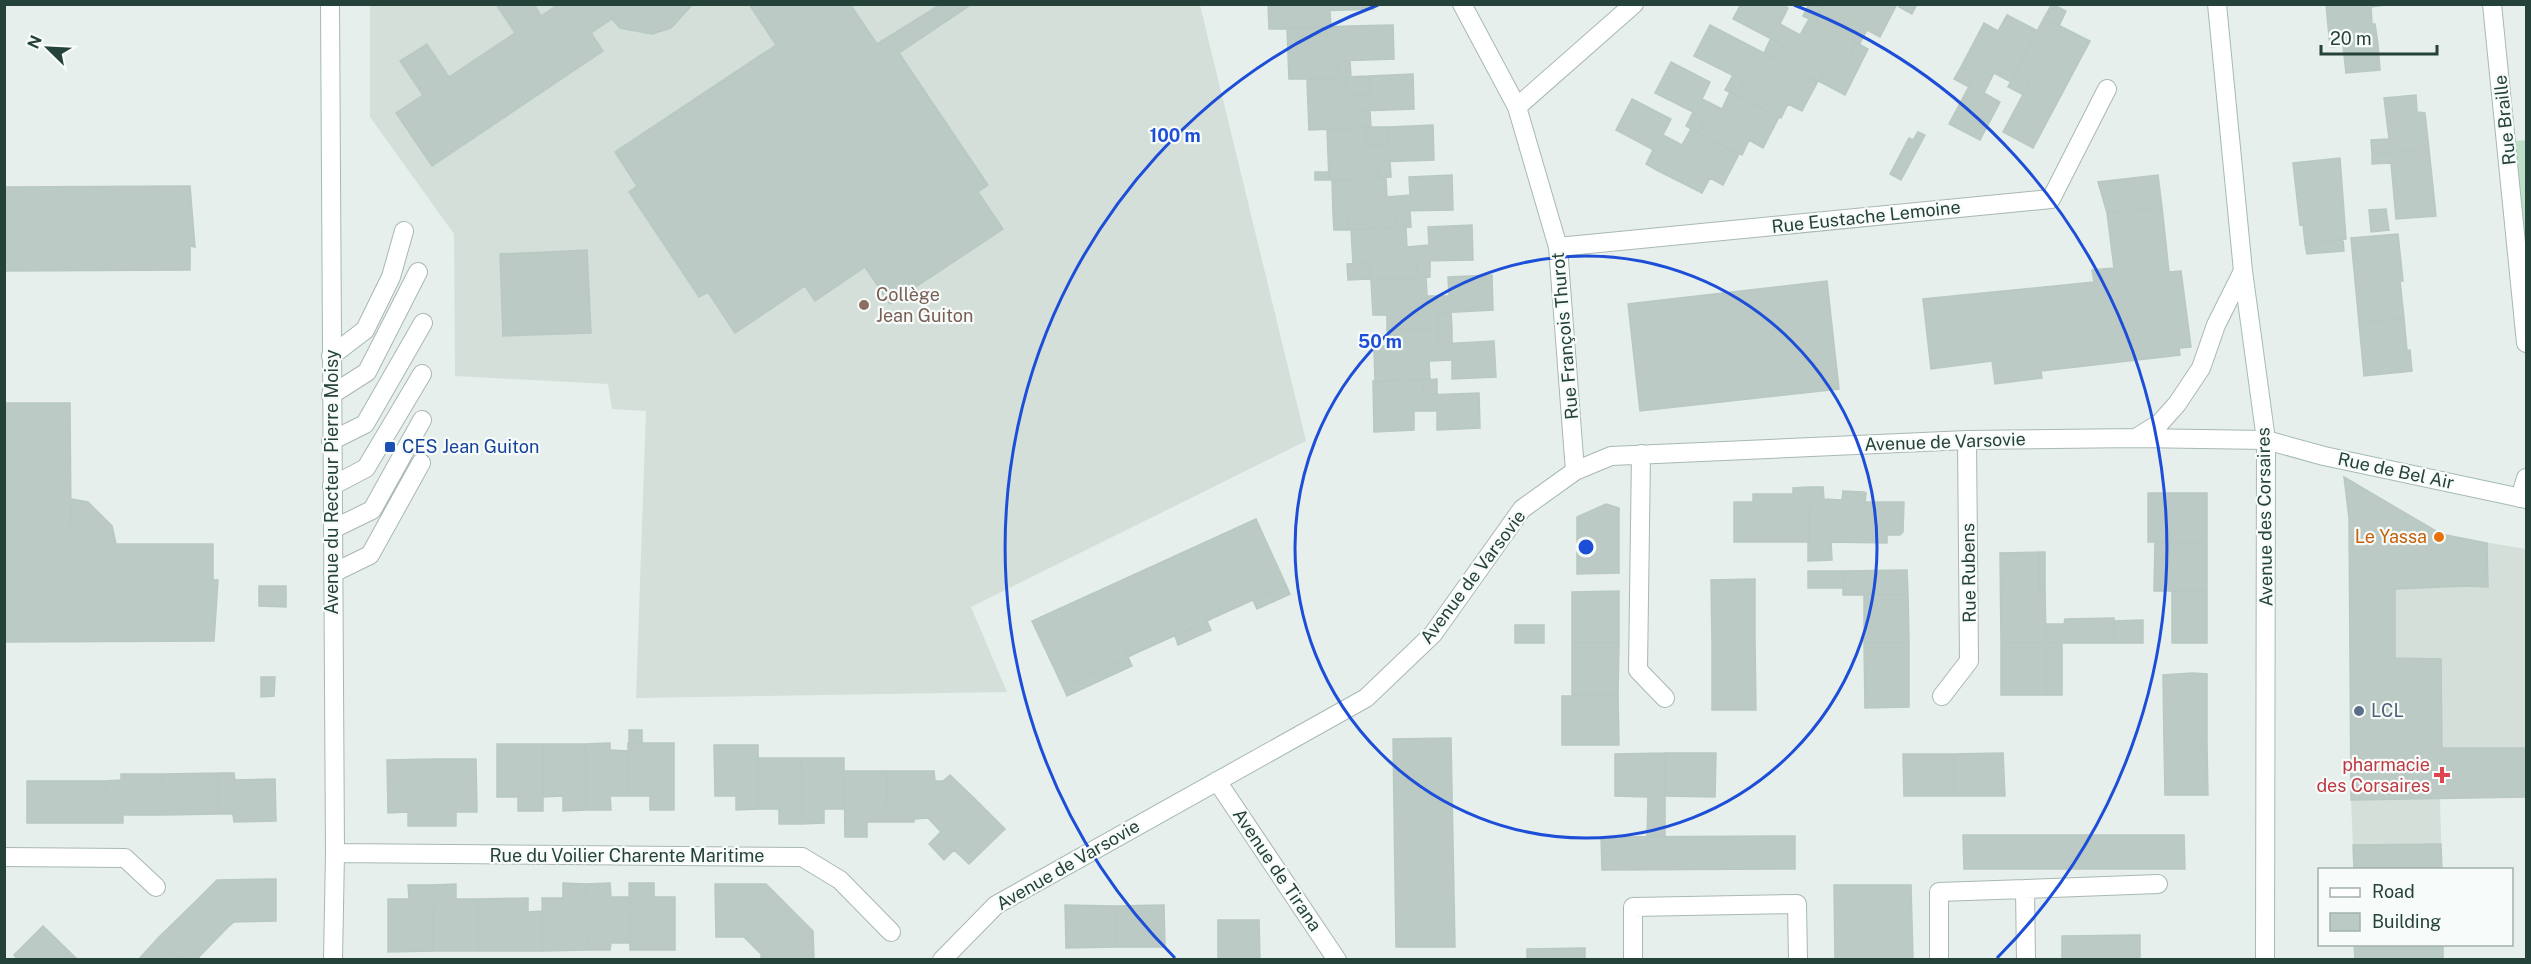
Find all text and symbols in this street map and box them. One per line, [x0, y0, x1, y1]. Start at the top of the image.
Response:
north arrow [18, 18, 78, 78]
scale bar [2321, 18, 2436, 56]
text: 20 m [2330, 28, 2372, 49]
text: N [24, 33, 46, 52]
street label: Rue Braille [2489, 74, 2520, 166]
text: 100 m [1149, 125, 1201, 146]
street label: Rue Eustache Lemoine [1770, 196, 1961, 237]
street label: Rue François Thurot [1547, 252, 1582, 421]
place label: Collège Jean Guiton [876, 284, 973, 326]
marker: Collège Jean Guiton [857, 298, 871, 312]
text: 50 m [1358, 331, 1402, 352]
street label: Avenue du Recteur Pierre Moisy [321, 349, 342, 615]
street label: Avenue des Corsaires [2252, 427, 2277, 607]
street label: Avenue de Varsovie [1864, 428, 2026, 455]
place label: CES Jean Guiton [402, 436, 539, 457]
marker: CES Jean Guiton [383, 440, 397, 454]
street label: Rue de Bel Air [2336, 448, 2456, 493]
street label: Avenue de Varsovie [1416, 506, 1530, 648]
street label: Rue Rubens [1957, 523, 1980, 623]
place label: Le Yassa [2355, 526, 2427, 547]
marker: Le Yassa [2432, 530, 2446, 544]
centre of rings [1576, 537, 1596, 557]
place label: LCL [2371, 700, 2404, 721]
marker: LCL [2352, 704, 2366, 718]
place label: pharmacie des Corsaires [2316, 754, 2430, 796]
marker: pharmacie des Corsaires [2435, 768, 2449, 782]
street label: Avenue de Tirana [1229, 804, 1326, 935]
street label: Avenue de Varsovie [992, 815, 1143, 914]
street label: Rue du Voilier Charente Maritime [490, 845, 764, 866]
legend [2318, 868, 2513, 946]
text: Road [2372, 881, 2415, 902]
text: Building [2372, 911, 2441, 932]

